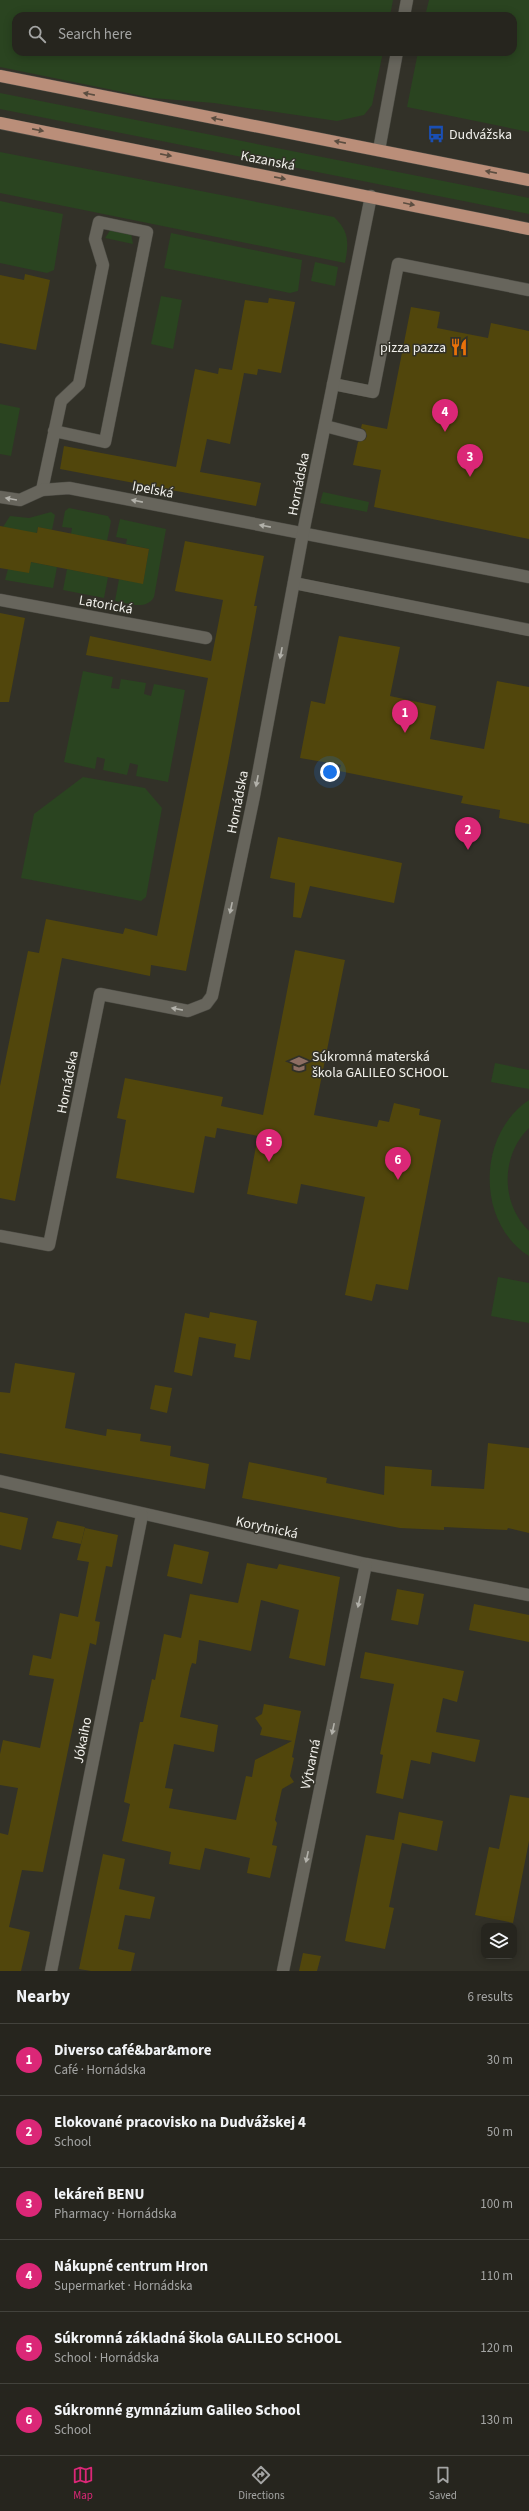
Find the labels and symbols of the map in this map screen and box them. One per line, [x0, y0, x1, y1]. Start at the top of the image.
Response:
one-way arrow [83, 90, 95, 96]
one-way arrow [210, 115, 223, 121]
bus stop icon: Dudvážska [426, 124, 446, 144]
place label: Dudvážska [449, 125, 512, 145]
one-way arrow [32, 128, 44, 134]
one-way arrow [334, 139, 346, 145]
street label: Kazanská [239, 146, 297, 176]
one-way arrow [160, 153, 172, 159]
one-way arrow [485, 169, 497, 175]
one-way arrow [273, 175, 286, 181]
one-way arrow [403, 201, 415, 207]
restaurant icon: pizza pazza [449, 337, 469, 357]
place label: pizza pazza [380, 338, 446, 358]
pin: 4 [432, 399, 458, 432]
pin: 3 [457, 444, 483, 477]
street label: Hornádska [283, 451, 315, 517]
street label: Ipeľská [130, 476, 175, 504]
one-way arrow [5, 495, 17, 501]
one-way arrow [131, 498, 143, 504]
one-way arrow [258, 523, 271, 529]
street label: Latorická [77, 590, 134, 620]
one-way arrow [278, 647, 284, 659]
pin: 1 [392, 700, 418, 733]
your location [320, 762, 340, 782]
street label: Hornádska [222, 769, 254, 835]
one-way arrow [254, 775, 260, 787]
pin: 2 [455, 817, 481, 850]
one-way arrow [227, 902, 233, 915]
one-way arrow [171, 1005, 183, 1011]
place label: Súkromná materská škola GALILEO SCHOOL [312, 1047, 449, 1083]
street label: Hornádska [52, 1049, 84, 1115]
school or university icon: Súkromná materská škola GALILEO SCHOOL [289, 1054, 309, 1074]
pin: 5 [256, 1129, 282, 1162]
pin: 6 [385, 1147, 411, 1180]
street label: Korytnická [234, 1512, 300, 1544]
one-way arrow [355, 1596, 361, 1608]
street label: Jókaiho [69, 1715, 97, 1765]
one-way arrow [329, 1723, 335, 1735]
street label: Výtvarná [296, 1737, 326, 1791]
one-way arrow [303, 1850, 309, 1863]

